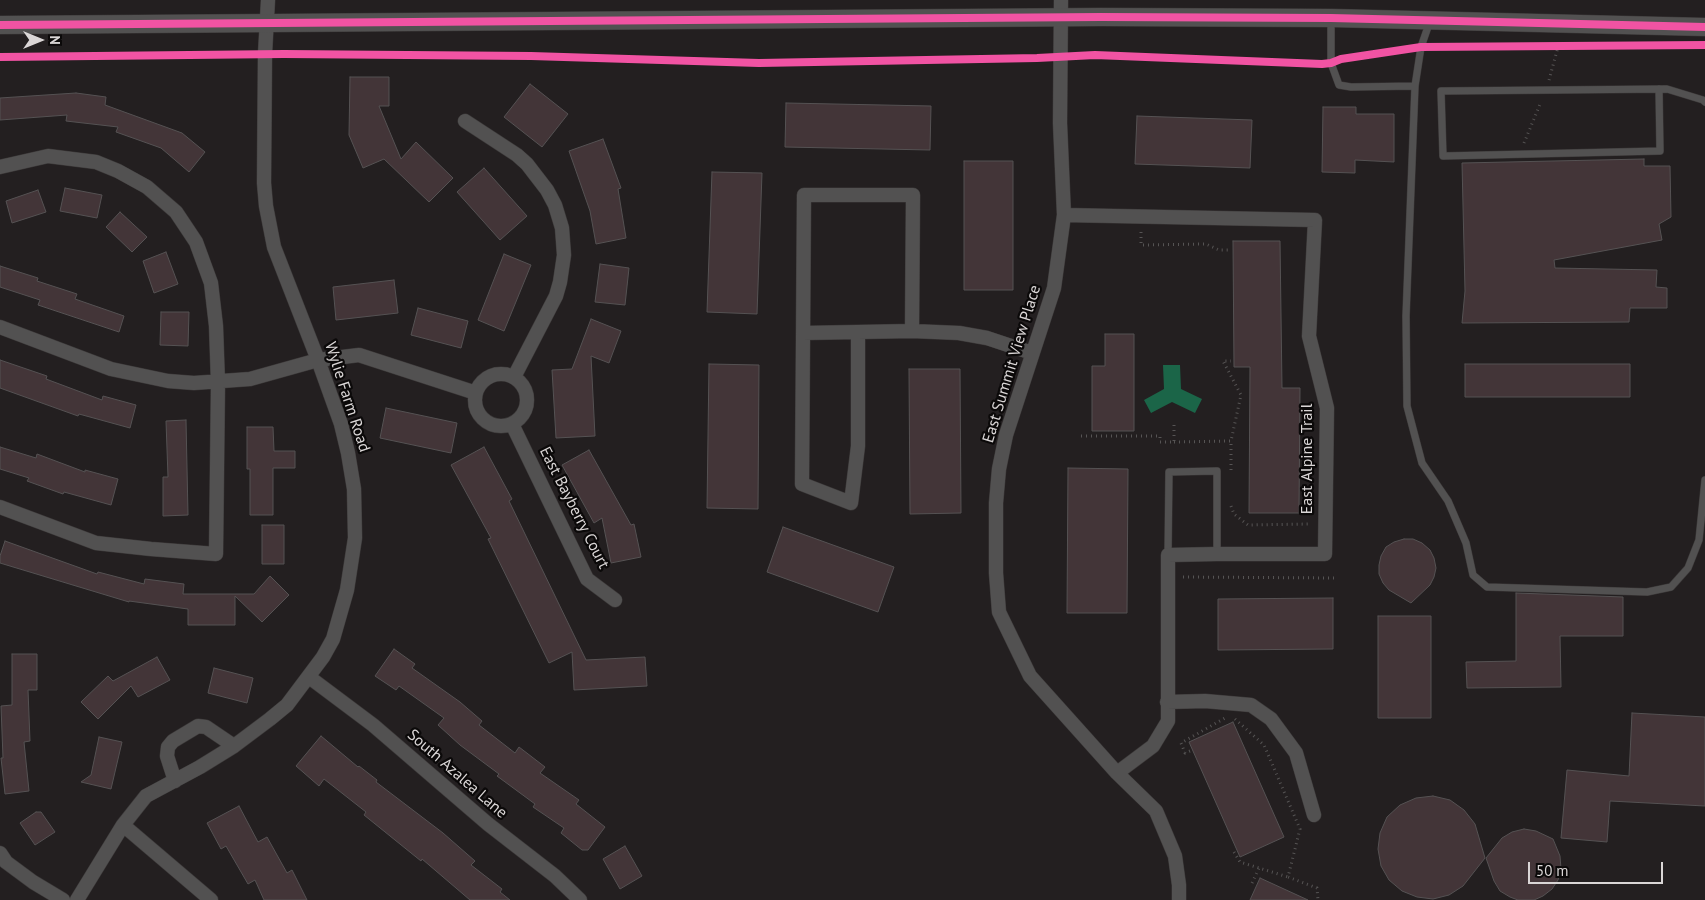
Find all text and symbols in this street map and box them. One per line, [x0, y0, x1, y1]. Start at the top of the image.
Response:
north arrow [15, 15, 65, 65]
text: N [46, 35, 64, 45]
street label: East Summit View Place [979, 283, 1045, 445]
street label: Wylie Farm Road [320, 340, 374, 454]
street label: East Alpine Trail [1297, 404, 1317, 514]
street label: East Bayberry Court [535, 444, 613, 572]
street label: South Azalea Lane [403, 725, 511, 823]
scale bar [1530, 852, 1665, 884]
text: 50 m [1536, 861, 1569, 880]

